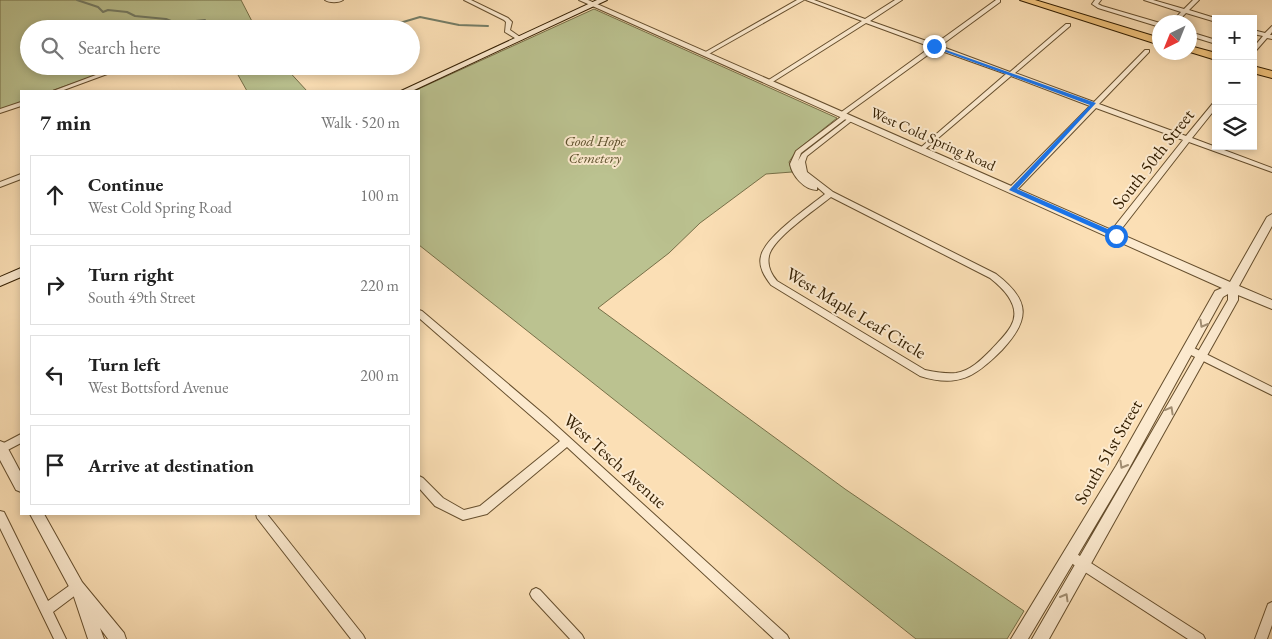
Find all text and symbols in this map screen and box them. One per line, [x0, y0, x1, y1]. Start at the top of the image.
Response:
north arrow [1152, 15, 1197, 60]
map controls [1212, 15, 1257, 150]
button: + [1212, 15, 1257, 60]
search box [20, 20, 420, 75]
icon: search [38, 34, 66, 62]
text: Search here [78, 35, 160, 60]
route end [923, 35, 946, 58]
button: − [1212, 60, 1257, 105]
street label: West Cold Spring Road [868, 102, 999, 175]
street label: South 50th Street [1106, 104, 1199, 213]
button: layers [1212, 105, 1257, 150]
text: 7 min [40, 109, 91, 136]
text: Walk · 520 m [321, 112, 400, 133]
park label: Good Hope Cemetery [564, 131, 626, 167]
text: Continue [88, 172, 163, 197]
icon: ahead [41, 181, 69, 209]
text: 100 m [360, 185, 399, 206]
text: West Cold Spring Road [88, 197, 232, 218]
route start [1105, 225, 1128, 248]
text: Turn right [88, 262, 174, 287]
street label: West Maple Leaf Circle [782, 262, 931, 364]
icon: right [41, 271, 69, 299]
text: 220 m [360, 275, 399, 296]
text: South 49th Street [88, 287, 195, 308]
one-way arrow [1199, 318, 1209, 327]
text: Turn left [88, 352, 160, 377]
icon: left [41, 361, 69, 389]
text: 200 m [360, 365, 399, 386]
text: West Bottsford Avenue [88, 377, 228, 398]
street label: South 51st Street [1068, 395, 1147, 508]
one-way arrow [1164, 406, 1174, 415]
street label: West Tesch Avenue [559, 408, 672, 513]
icon: arrive [41, 451, 69, 479]
text: Arrive at destination [88, 453, 254, 478]
one-way arrow [1120, 460, 1130, 469]
one-way arrow [1058, 593, 1068, 602]

